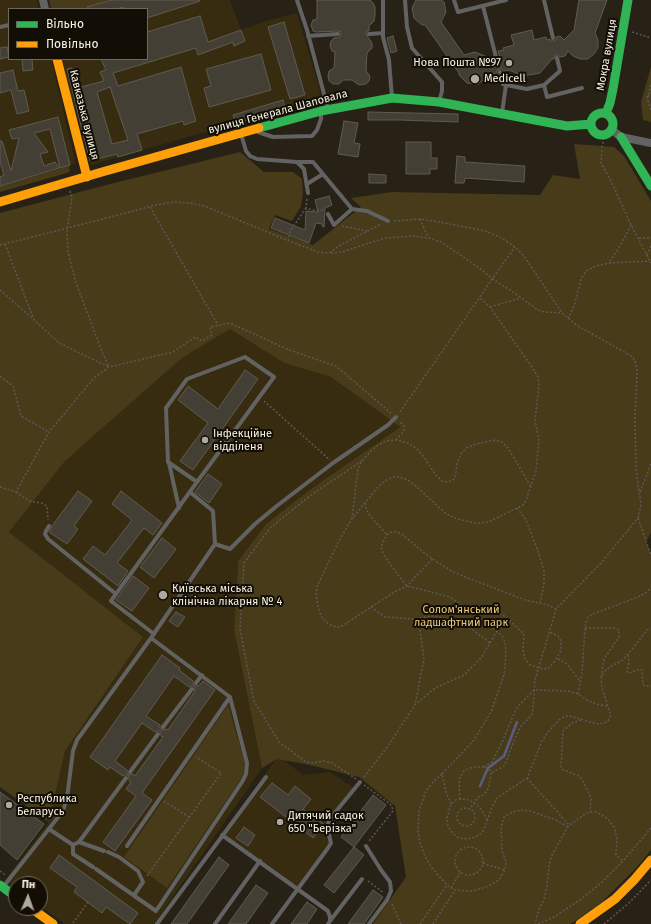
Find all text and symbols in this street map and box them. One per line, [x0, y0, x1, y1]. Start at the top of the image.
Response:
legend [8, 8, 148, 60]
text: Вільно [46, 17, 84, 31]
street label: Мокра вулиця [594, 18, 620, 92]
text: Повільно [46, 37, 99, 51]
place label: Нова Пошта №97 [413, 56, 501, 70]
marker: Нова Пошта №97 [504, 58, 514, 68]
street label: Кавказька вулиця [66, 69, 102, 161]
place label: Medicell [484, 72, 526, 86]
marker: Medicell [469, 73, 481, 85]
street label: вулиця Генерала Шаповала [207, 87, 349, 137]
place label: Інфекційне відділеня [213, 427, 272, 453]
marker: Інфекційне відділеня [200, 435, 210, 445]
place label: Київська міська клінічна лікарня № 4 [172, 582, 282, 608]
marker: Київська міська клінічна лікарня № 4 [157, 589, 169, 601]
park label: Солом'янський ладшафтний парк [414, 603, 508, 629]
place label: Республика Беларусь [17, 792, 77, 818]
marker: Республика Беларусь [4, 800, 14, 810]
place label: Дитячий садок 650 "Берізка" [288, 809, 364, 835]
marker: Дитячий садок 650 "Берізка" [275, 817, 285, 827]
north arrow [8, 876, 48, 916]
text: Пн [21, 878, 35, 891]

